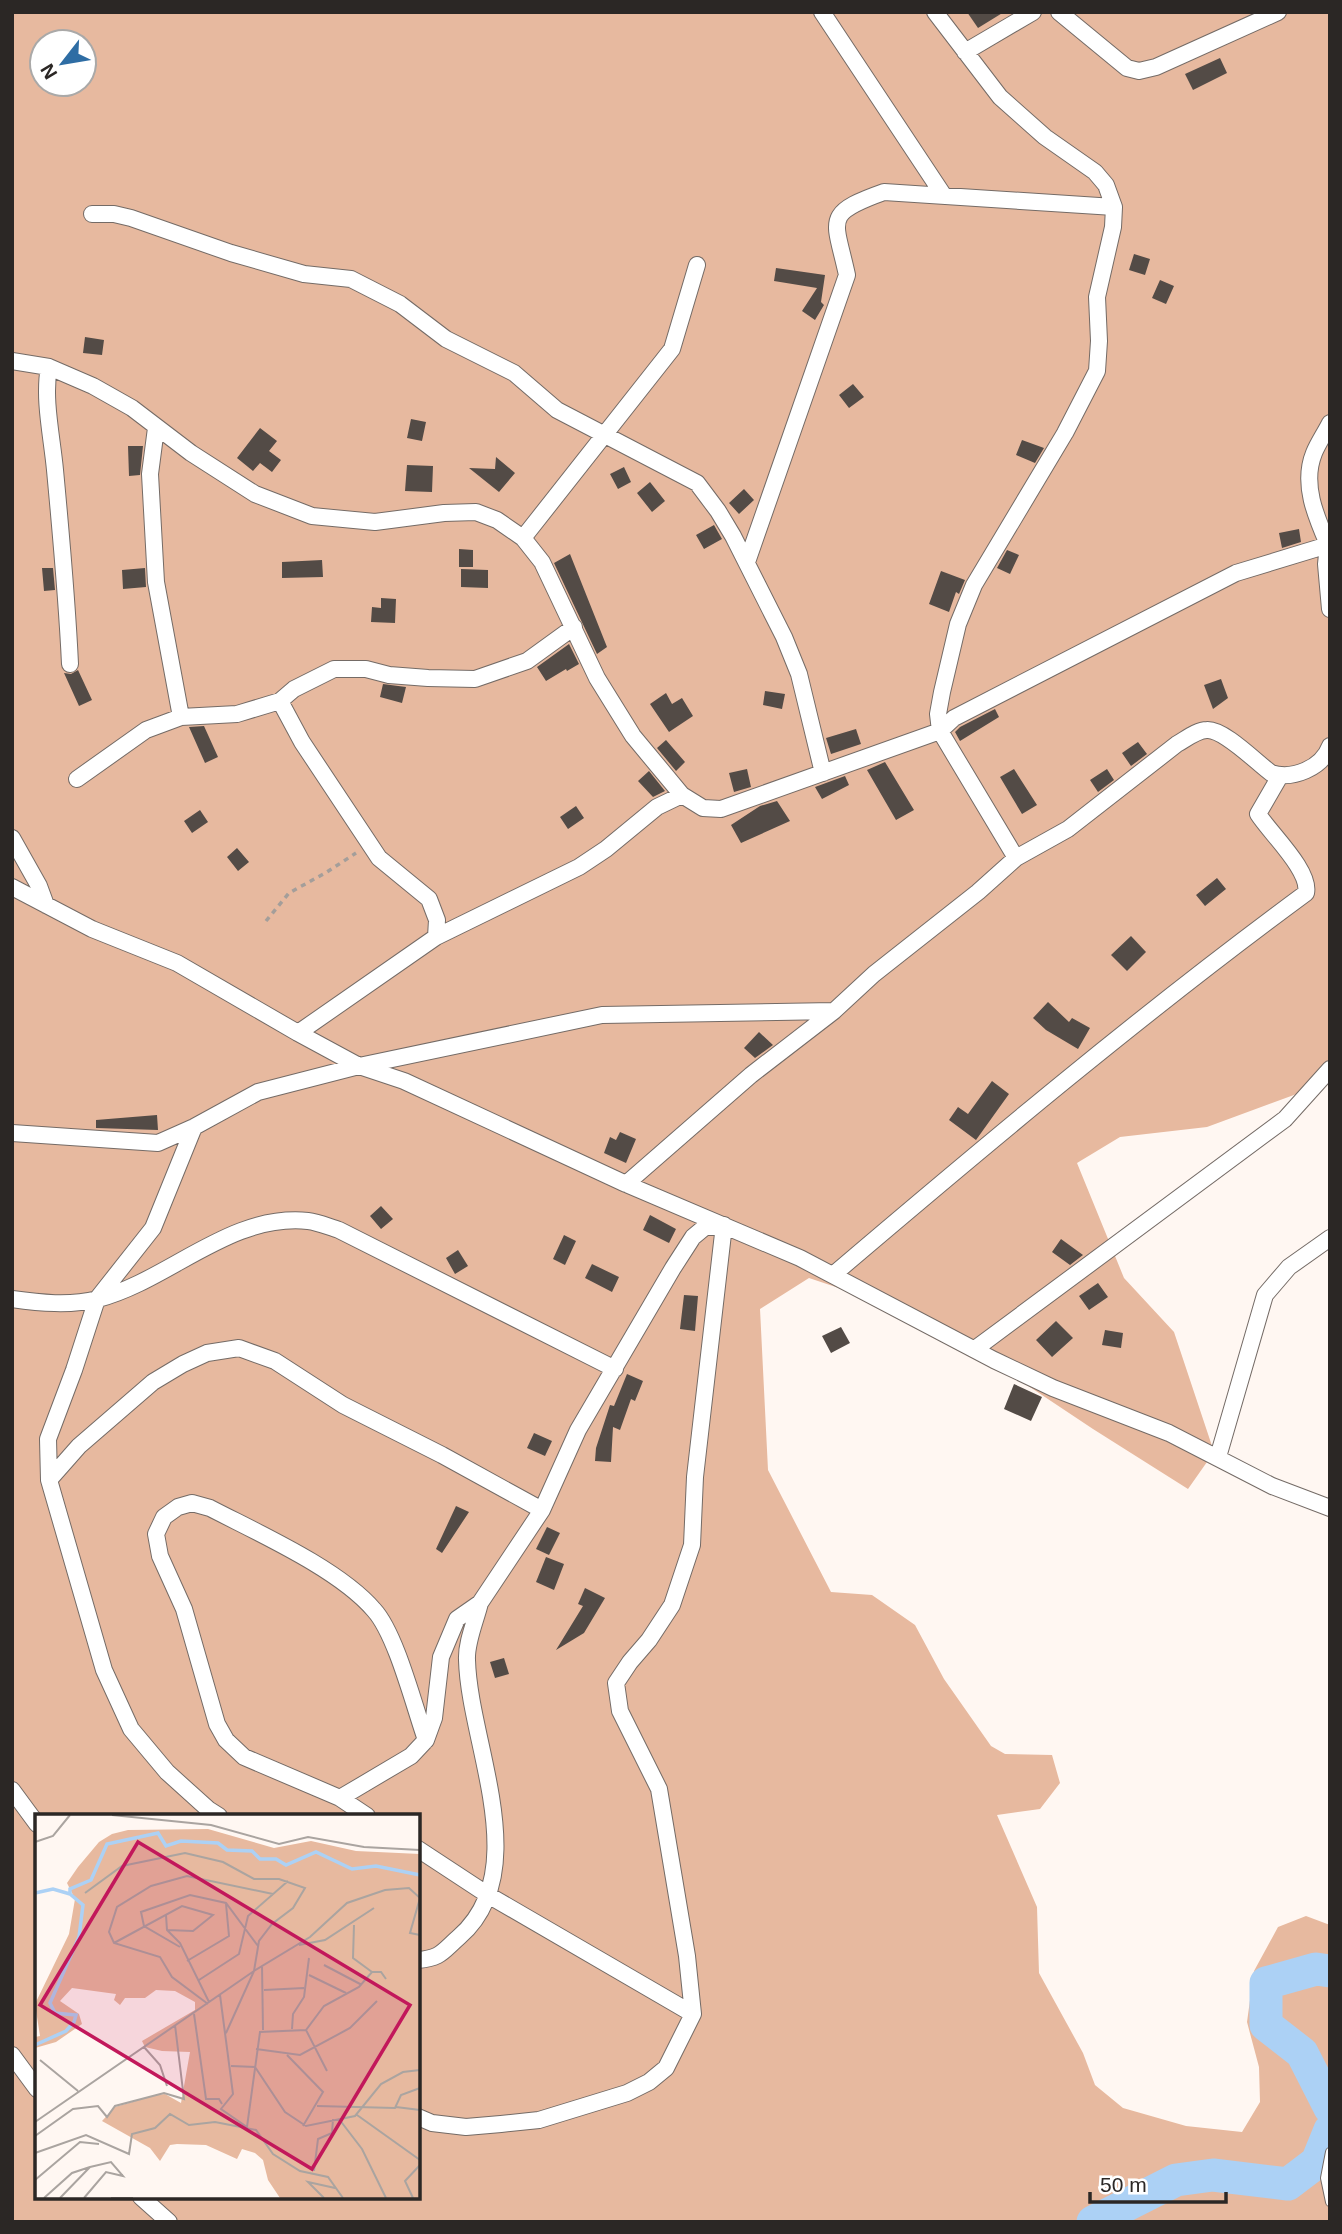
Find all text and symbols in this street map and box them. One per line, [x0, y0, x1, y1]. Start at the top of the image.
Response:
north arrow [28, 28, 98, 98]
text: N [36, 60, 61, 83]
inset map [35, 1814, 420, 2199]
scale bar [1090, 2160, 1226, 2204]
text: 50 m [1100, 2173, 1147, 2196]

